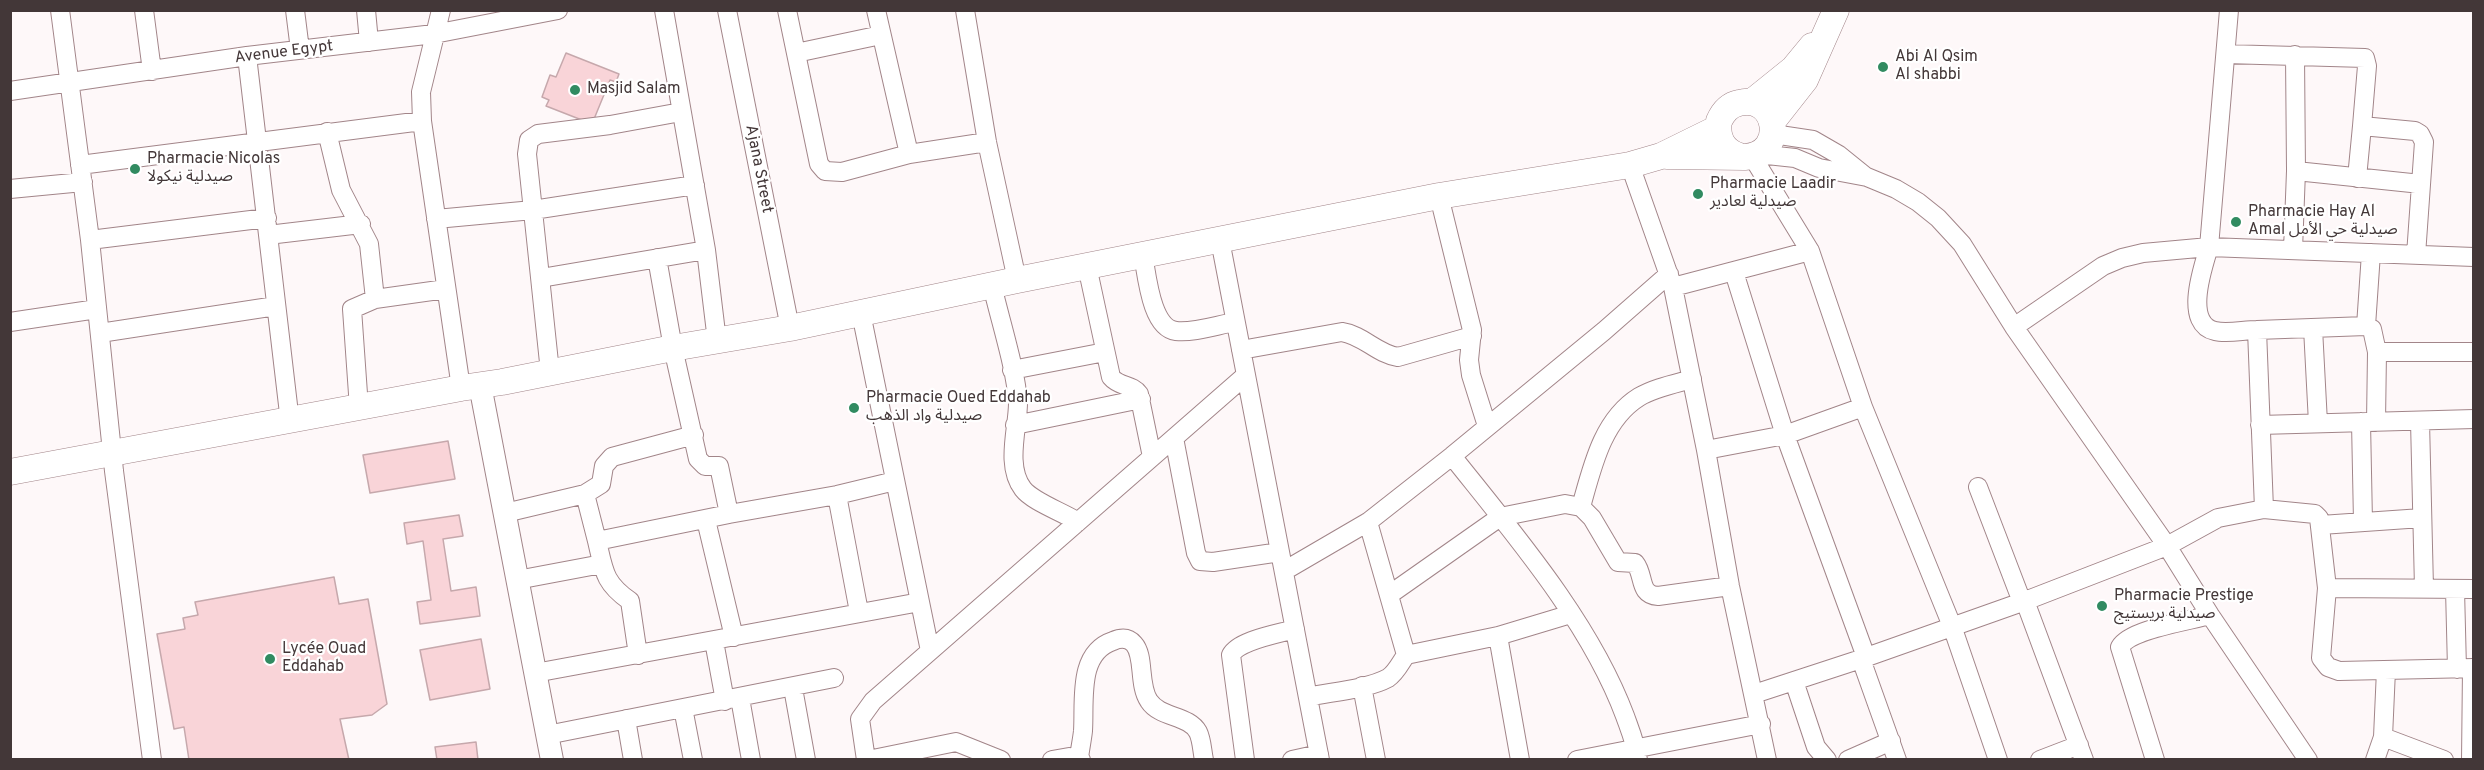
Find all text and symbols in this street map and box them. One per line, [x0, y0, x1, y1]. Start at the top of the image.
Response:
street label: Avenue Egypt [234, 37, 334, 69]
place label: Abi Al Qsim Al shabbi [1895, 48, 1978, 86]
marker: Abi Al Qsim Al shabbi [1876, 60, 1890, 74]
place label: Masjid Salam [587, 80, 681, 100]
marker: Masjid Salam [568, 83, 582, 97]
street label: Ajana Street [740, 123, 776, 215]
place label: Pharmacie Nicolas صيدلية نيكولا [147, 150, 280, 188]
marker: Pharmacie Nicolas صيدلية نيكولا [128, 162, 142, 176]
place label: Pharmacie Laadir صيدلية لعادير [1710, 175, 1836, 213]
marker: Pharmacie Laadir صيدلية لعادير [1691, 187, 1705, 201]
place label: Pharmacie Hay Al Amal صيدلية حي الأمل [2248, 203, 2398, 241]
marker: Pharmacie Hay Al Amal صيدلية حي الأمل [2229, 215, 2243, 229]
place label: Pharmacie Oued Eddahab صيدلية واد الذهب [866, 389, 1051, 427]
marker: Pharmacie Oued Eddahab صيدلية واد الذهب [847, 401, 861, 415]
place label: Pharmacie Prestige صيدلية بريستيج [2114, 587, 2254, 625]
marker: Pharmacie Prestige صيدلية بريستيج [2095, 599, 2109, 613]
place label: Lycée Ouad Eddahab [282, 640, 366, 678]
marker: Lycée Ouad Eddahab [263, 652, 277, 666]

